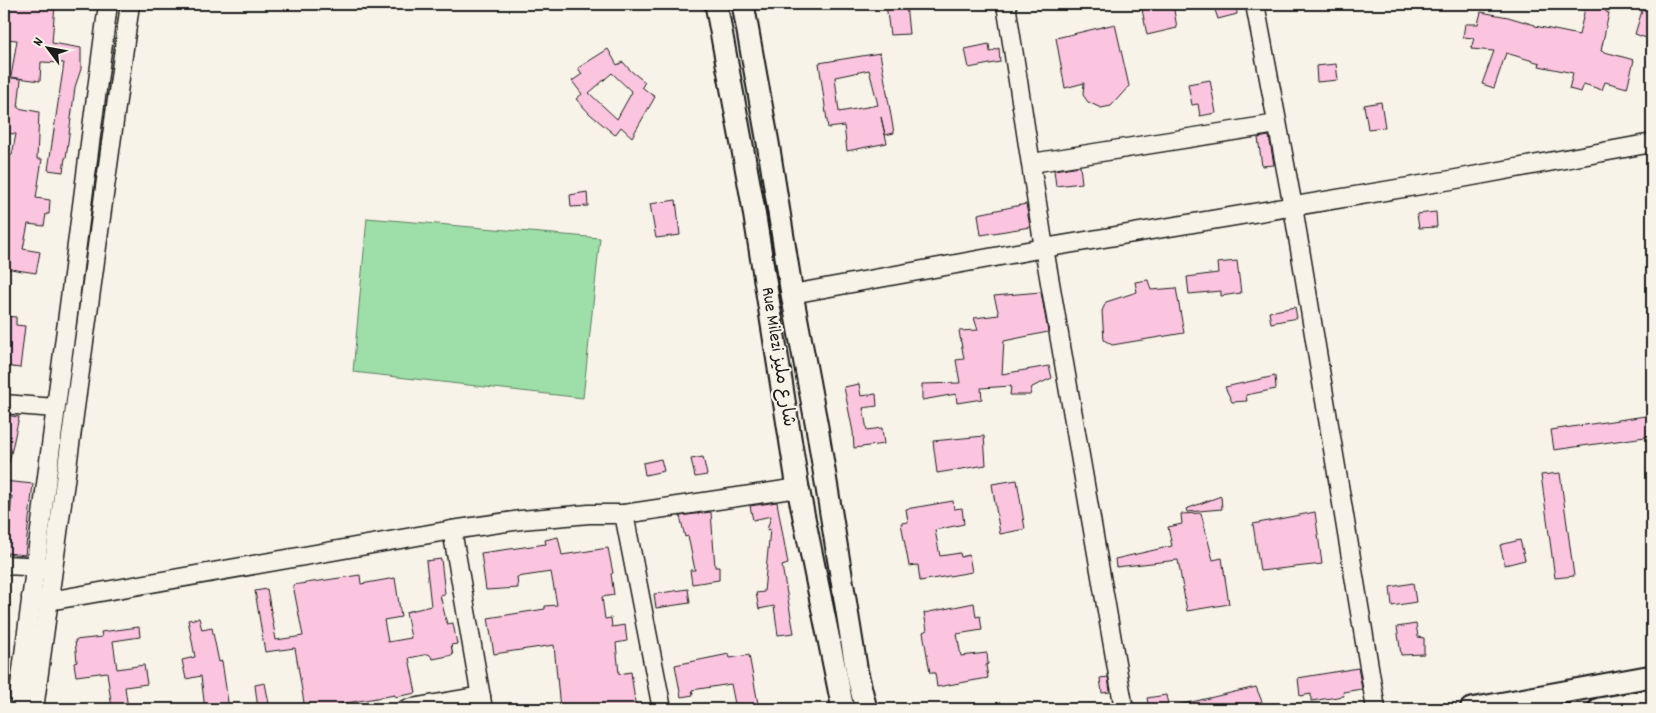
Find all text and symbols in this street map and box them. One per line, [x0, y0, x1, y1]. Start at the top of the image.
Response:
north arrow [22, 22, 72, 72]
text: N [28, 34, 49, 50]
street label: Rue Milezi شارع مليز [754, 285, 800, 429]

